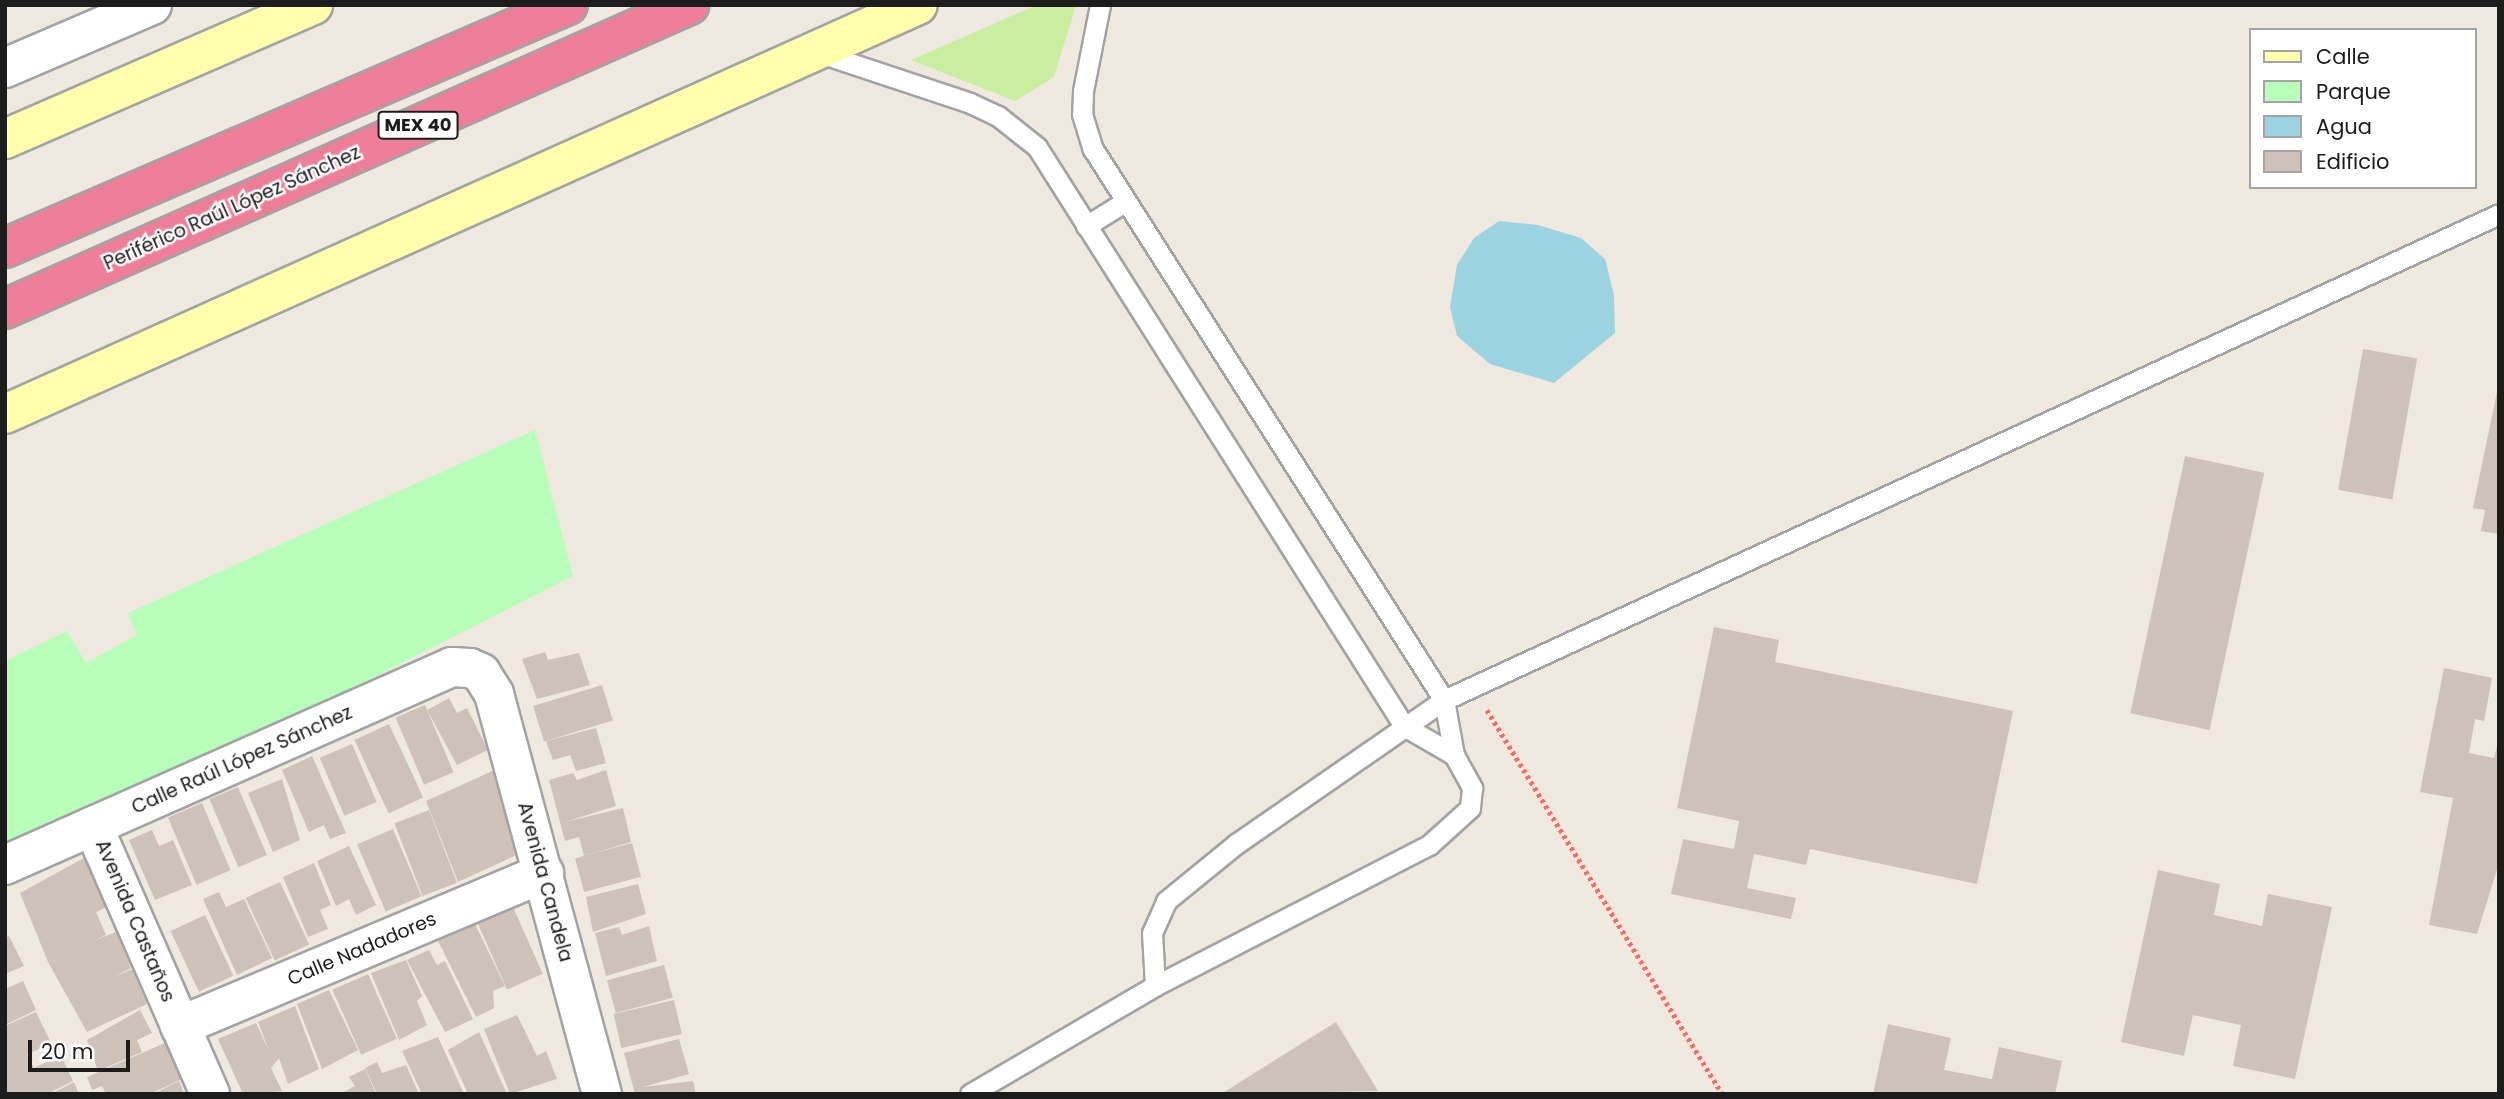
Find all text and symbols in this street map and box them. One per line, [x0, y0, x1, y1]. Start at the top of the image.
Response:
legend [2248, 28, 2476, 189]
text: Calle [2316, 42, 2370, 71]
text: Parque [2316, 77, 2391, 106]
road number: MEX 40 [376, 110, 460, 140]
text: Agua [2316, 112, 2372, 141]
street label: Periférico Raúl López Sánchez [100, 141, 364, 275]
text: Edificio [2316, 147, 2390, 176]
street label: Calle Raúl López Sánchez [128, 701, 356, 819]
street label: Avenida Candela [513, 800, 577, 964]
street label: Avenida Castaños [90, 836, 180, 1006]
street label: Calle Nadadores [284, 907, 440, 991]
scale bar [32, 1026, 133, 1070]
text: 20 m [41, 1037, 94, 1066]

